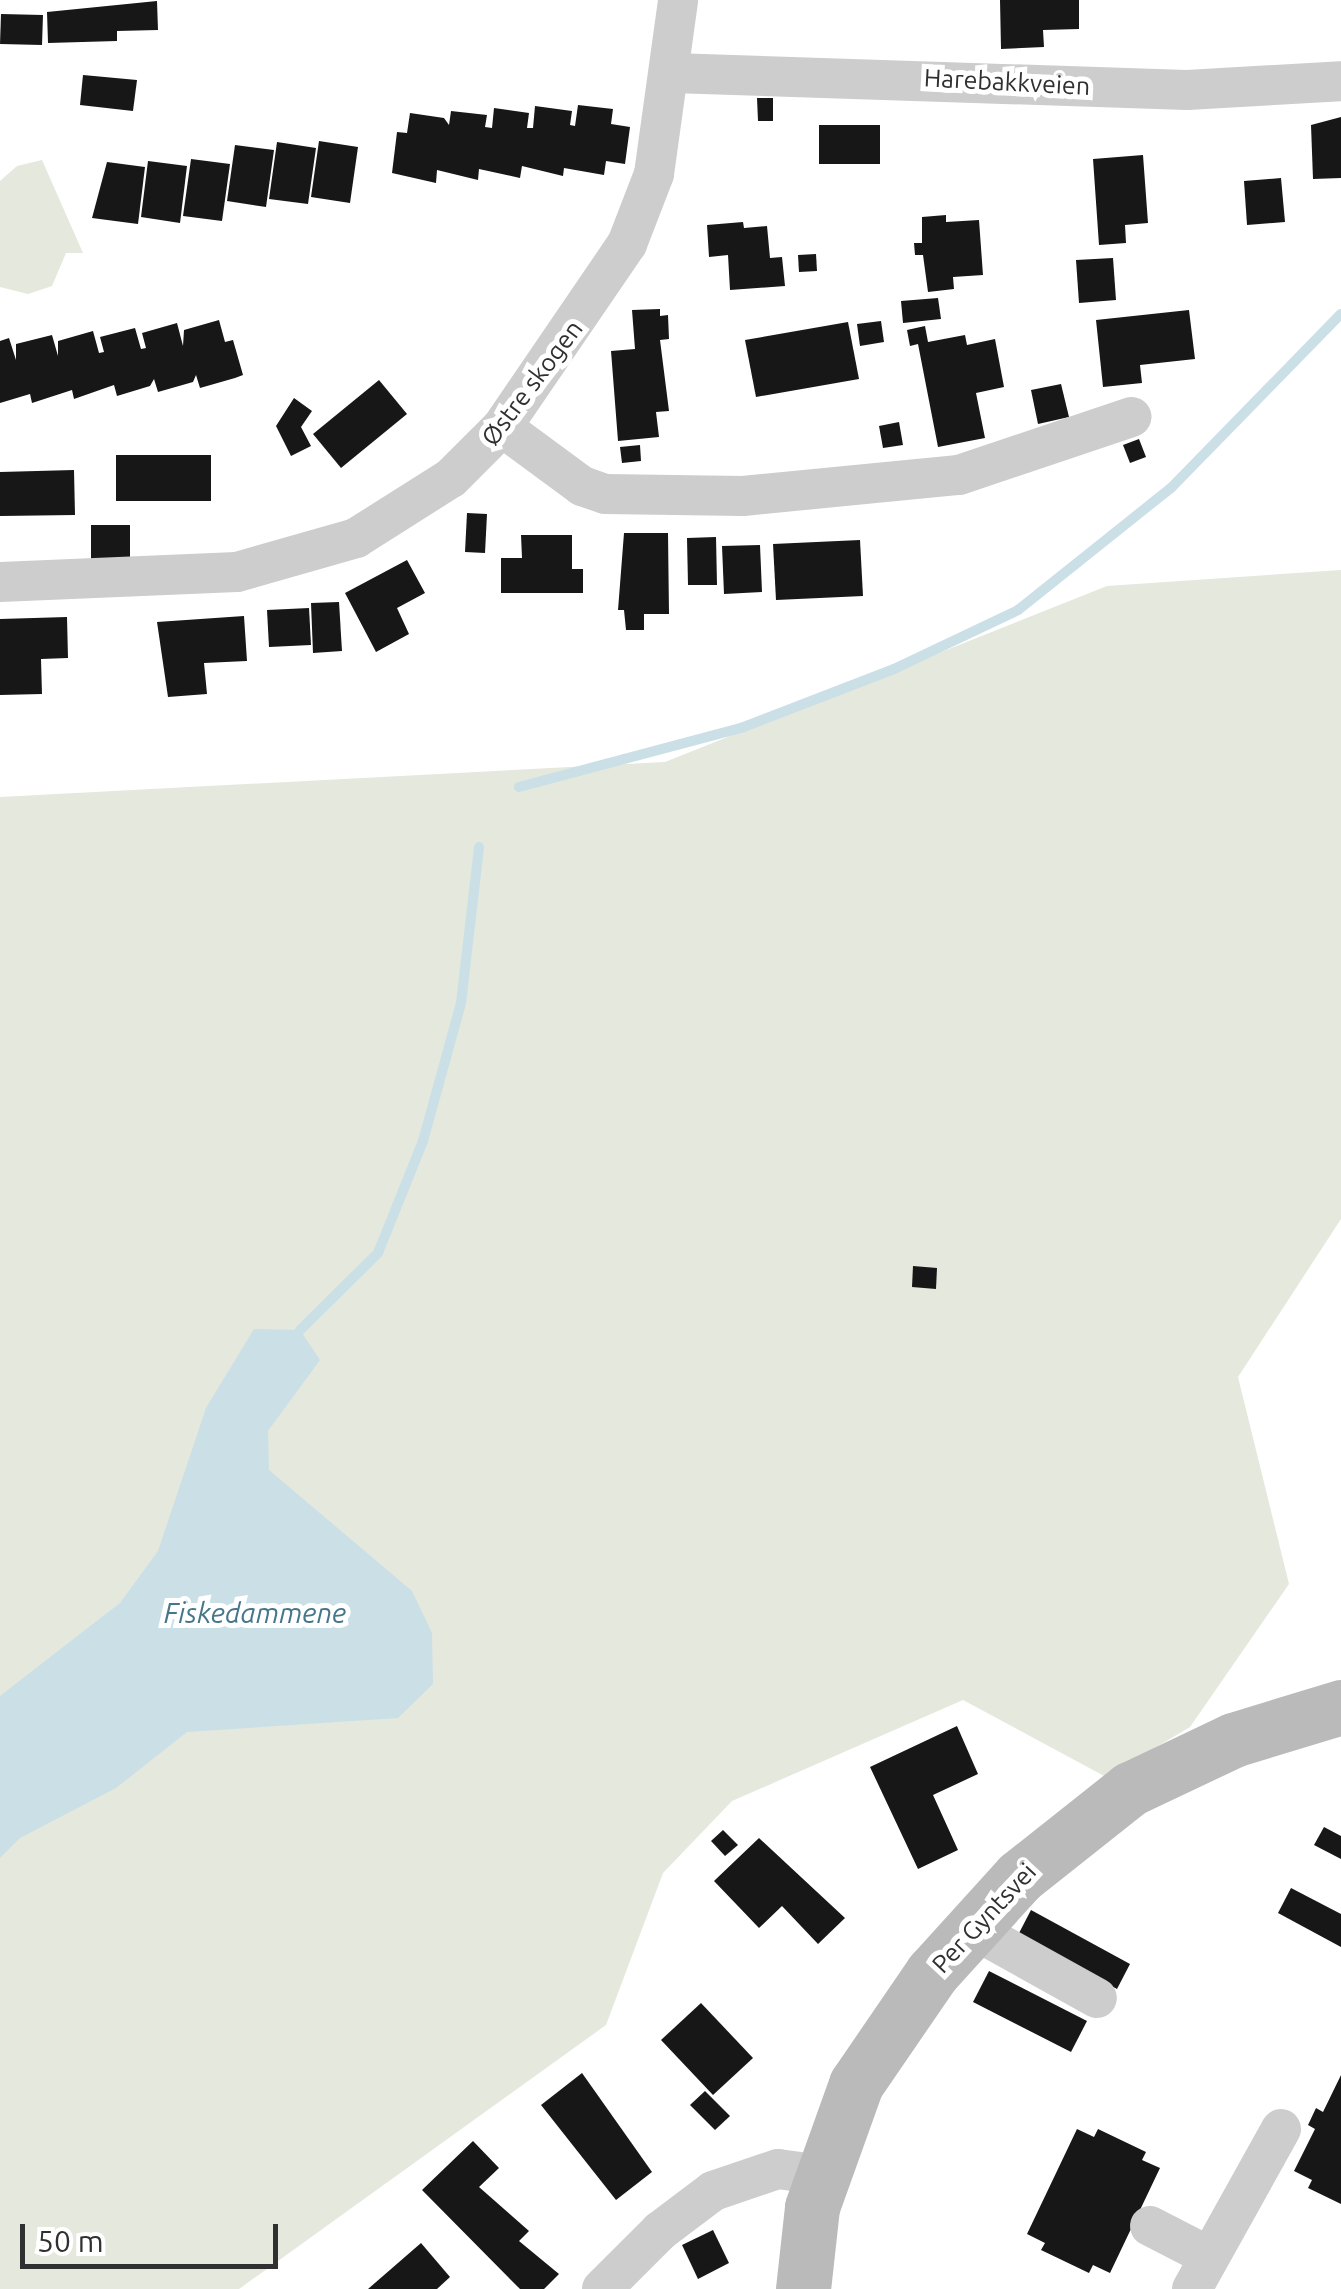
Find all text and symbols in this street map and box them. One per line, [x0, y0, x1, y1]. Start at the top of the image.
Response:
street label: Harebakkveien [923, 63, 1091, 101]
street label: Østre skogen [475, 314, 589, 452]
water label: Fiskedammene [164, 1596, 346, 1630]
street label: Per Gyntsvei [926, 1857, 1042, 1979]
scale bar [25, 2204, 282, 2266]
text: 50 m [37, 2224, 104, 2258]

